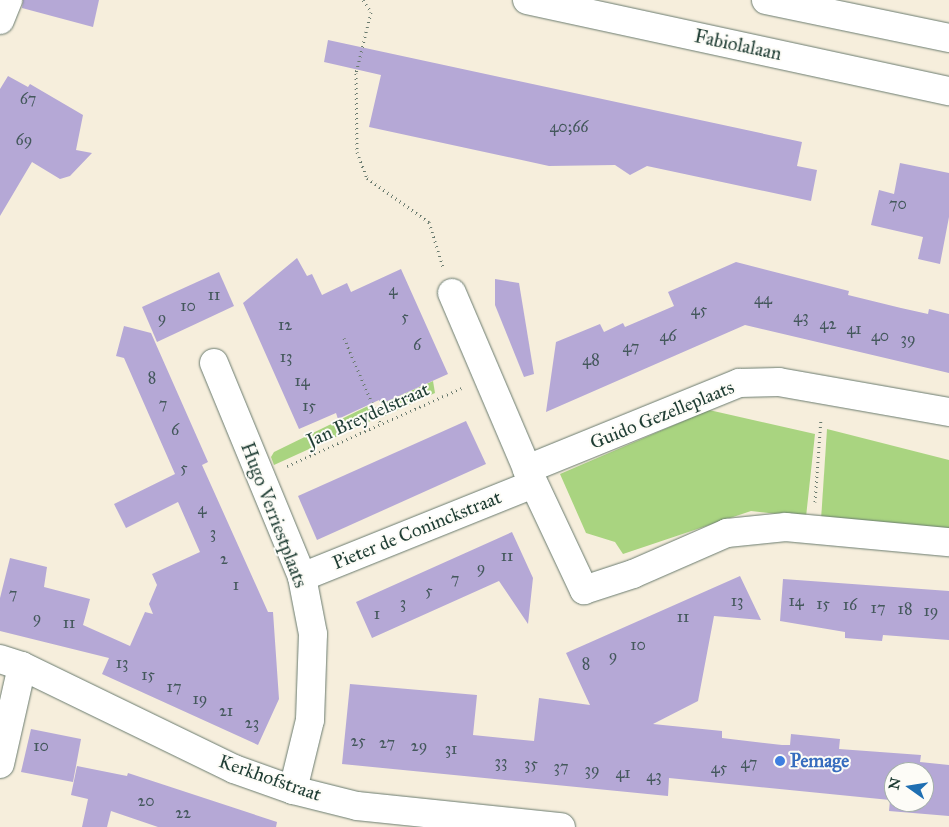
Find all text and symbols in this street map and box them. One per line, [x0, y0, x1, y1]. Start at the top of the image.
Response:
street label: Fabiolalaan [692, 25, 784, 65]
house number: 67 [20, 89, 36, 109]
house number: 40;66 [549, 117, 589, 137]
house number: 69 [16, 130, 32, 150]
house number: 70 [889, 194, 907, 214]
house number: 4 [389, 280, 397, 300]
house number: 11 [208, 285, 220, 305]
house number: 44 [754, 289, 772, 309]
house number: 10 [180, 296, 196, 316]
house number: 45 [691, 300, 707, 320]
house number: 5 [401, 307, 409, 327]
house number: 43 [793, 307, 809, 327]
house number: 9 [158, 308, 166, 328]
house number: 42 [820, 314, 836, 334]
house number: 12 [278, 315, 292, 335]
house number: 41 [846, 319, 862, 339]
house number: 46 [659, 326, 677, 346]
house number: 40 [871, 326, 889, 346]
house number: 39 [901, 329, 915, 349]
house number: 6 [413, 335, 421, 355]
house number: 47 [623, 337, 639, 357]
house number: 13 [280, 347, 292, 367]
house number: 48 [582, 350, 600, 370]
house number: 8 [148, 368, 156, 388]
house number: 14 [294, 371, 310, 391]
street label: Guido Gezelleplaats [587, 376, 737, 454]
street label: Jan Breydelstraat [303, 378, 433, 452]
house number: 7 [159, 394, 167, 414]
house number: 15 [302, 396, 316, 416]
house number: 6 [171, 420, 179, 440]
street label: Hugo Verriestplaats [236, 439, 312, 591]
house number: 5 [180, 458, 188, 478]
street label: Pieter de Coninckstraat [329, 486, 505, 574]
house number: 4 [198, 499, 206, 519]
house number: 3 [210, 523, 216, 543]
house number: 11 [501, 546, 513, 566]
house number: 2 [220, 549, 228, 569]
house number: 9 [477, 558, 485, 578]
house number: 7 [451, 569, 459, 589]
house number: 1 [233, 575, 239, 595]
house number: 5 [425, 581, 433, 601]
house number: 7 [9, 584, 17, 604]
house number: 13 [731, 591, 743, 611]
house number: 14 [788, 591, 804, 611]
house number: 3 [400, 593, 406, 613]
house number: 15 [816, 594, 830, 614]
house number: 16 [843, 595, 857, 615]
house number: 17 [871, 598, 885, 618]
house number: 18 [898, 599, 912, 619]
house number: 19 [924, 601, 938, 621]
house number: 1 [374, 604, 380, 624]
house number: 11 [677, 607, 689, 627]
house number: 9 [33, 608, 41, 628]
house number: 11 [63, 613, 75, 633]
house number: 10 [630, 635, 646, 655]
house number: 9 [609, 646, 617, 666]
house number: 13 [116, 653, 128, 673]
house number: 8 [582, 654, 590, 674]
house number: 15 [141, 665, 155, 685]
house number: 17 [167, 677, 181, 697]
house number: 19 [193, 689, 207, 709]
house number: 21 [219, 701, 233, 721]
house number: 23 [245, 713, 259, 733]
house number: 25 [350, 731, 366, 751]
house number: 27 [379, 733, 395, 753]
house number: 10 [33, 736, 49, 756]
house number: 29 [411, 736, 427, 756]
house number: 31 [445, 739, 457, 759]
street label: Kerkhofstraat [216, 750, 324, 806]
place label: Pemage [790, 750, 849, 772]
house number: 33 [495, 752, 507, 772]
house number: 47 [741, 753, 757, 773]
house number: 35 [524, 754, 538, 774]
marker: Pemage [774, 755, 786, 767]
house number: 37 [554, 757, 568, 777]
house number: 45 [711, 758, 727, 778]
house number: 39 [585, 760, 599, 780]
north arrow [884, 762, 934, 812]
house number: 41 [615, 763, 631, 783]
house number: 43 [646, 766, 662, 786]
text: N [885, 776, 904, 791]
house number: 20 [137, 791, 155, 811]
house number: 22 [175, 803, 191, 823]

